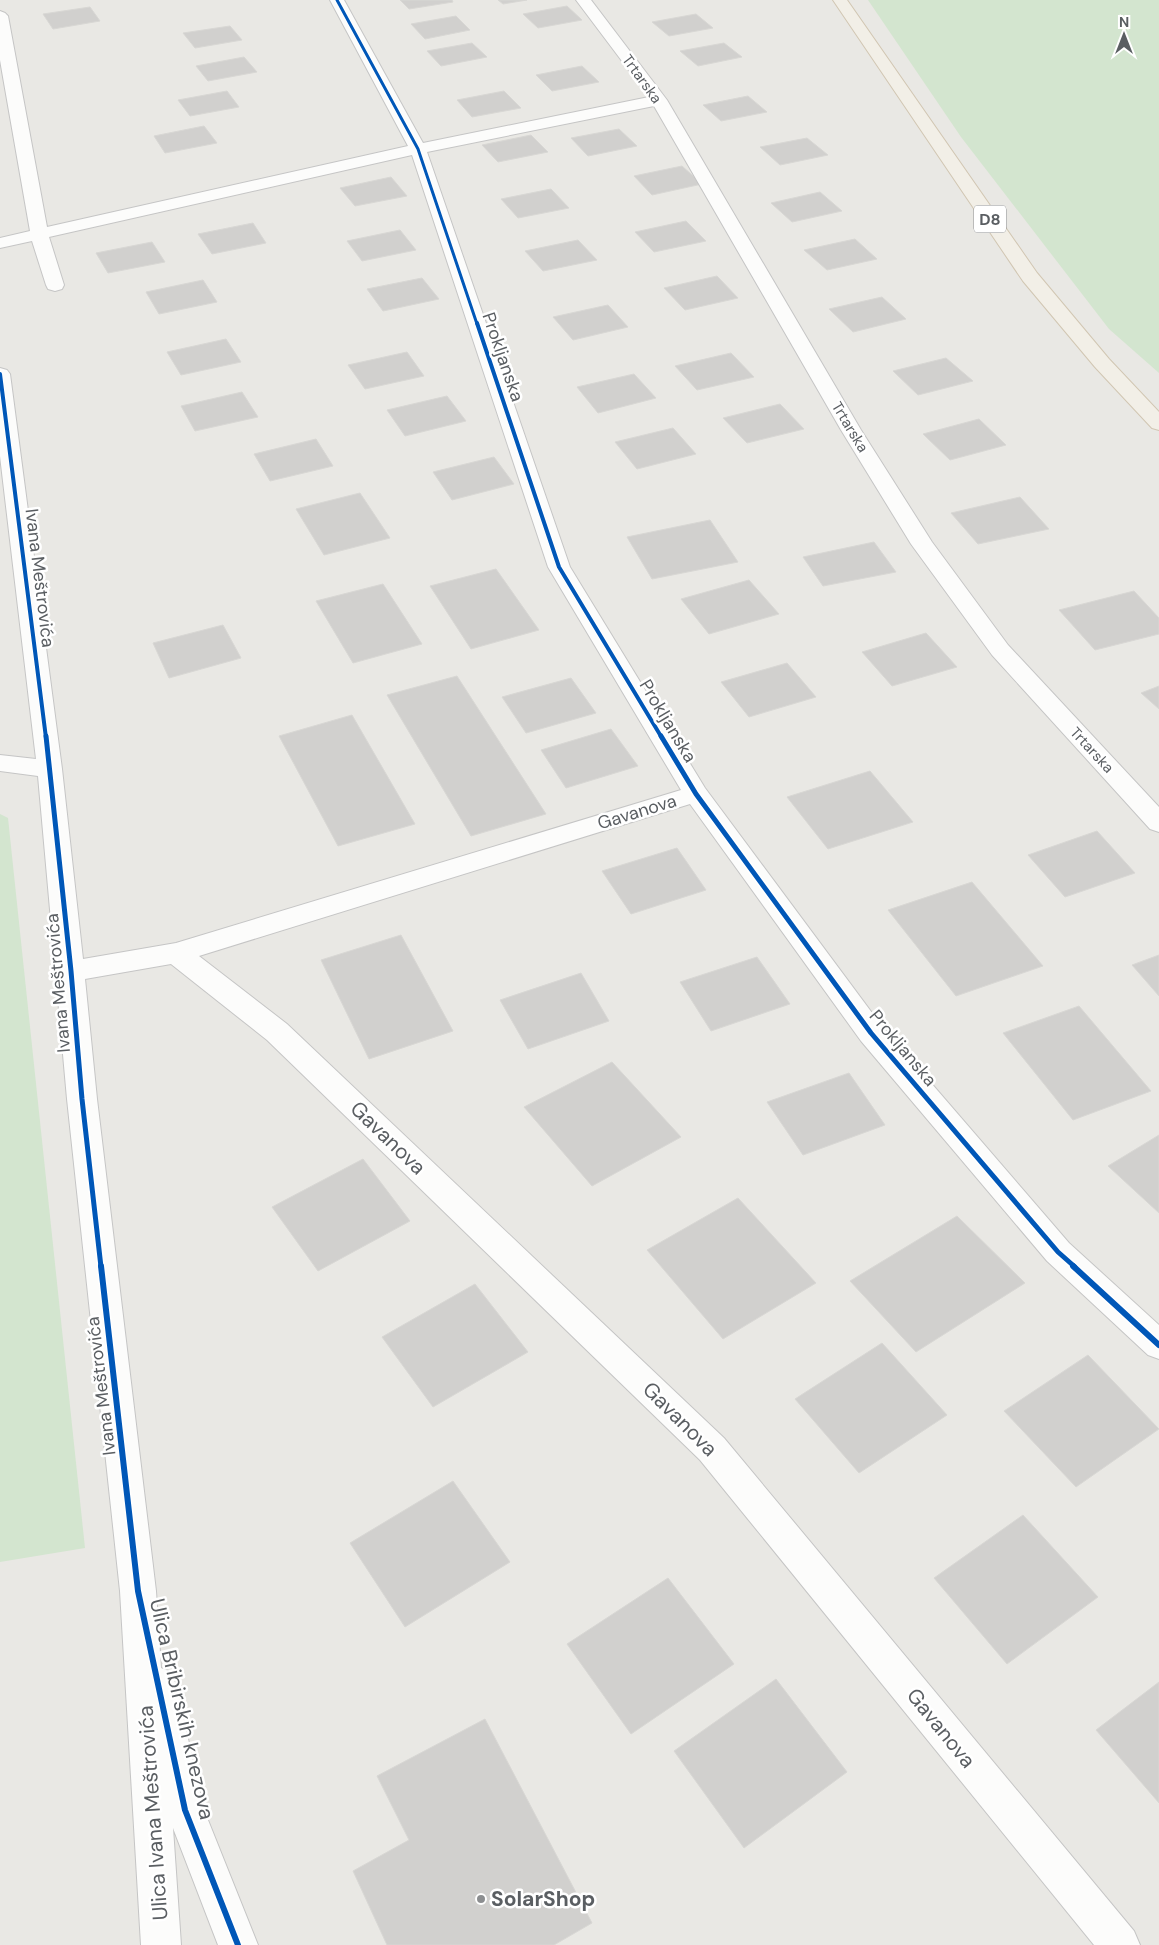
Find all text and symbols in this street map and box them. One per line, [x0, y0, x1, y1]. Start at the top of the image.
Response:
north arrow [1099, 10, 1149, 60]
text: N [1119, 13, 1129, 31]
street label: Trtarska [617, 51, 667, 107]
road number: D8 [974, 205, 1006, 232]
street label: Prokljanska [477, 309, 529, 405]
street label: Trtarska [827, 398, 873, 456]
street label: Ivana Meštrovića [20, 507, 60, 649]
street label: Prokljanska [634, 675, 702, 767]
street label: Trtarska [1066, 723, 1118, 777]
street label: Gavanova [595, 789, 679, 835]
street label: Ivana Meštrovića [40, 912, 76, 1054]
street label: Prokljanska [864, 1005, 942, 1091]
street label: Gavanova [344, 1095, 432, 1181]
street label: Ivana Meštrovića [81, 1315, 121, 1457]
street label: Gavanova [637, 1376, 723, 1462]
street label: Ulica Bribirskih knezova [143, 1596, 221, 1822]
street label: Gavanova [900, 1682, 982, 1774]
street label: Ulica Ivana Meštrovića [132, 1705, 174, 1921]
place label: SolarShop [491, 1885, 595, 1913]
marker: SolarShop [475, 1893, 487, 1905]

